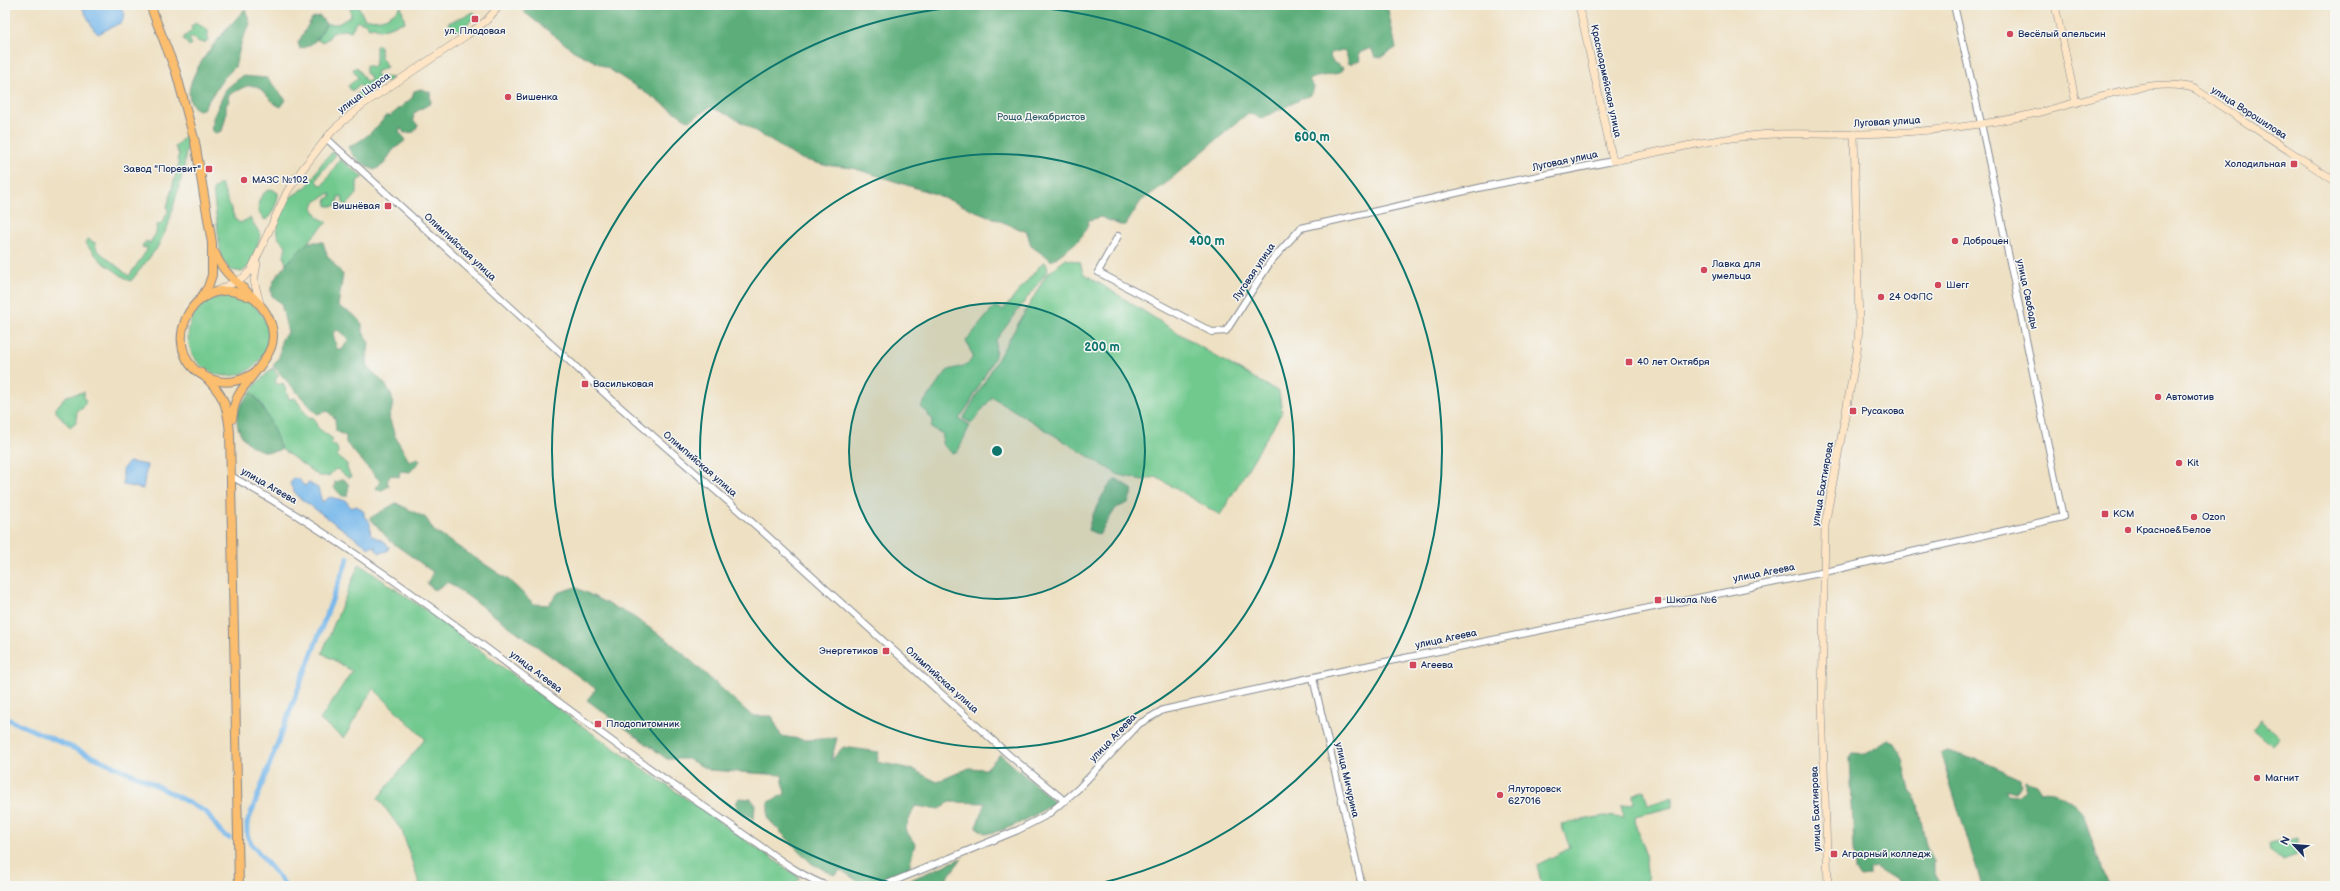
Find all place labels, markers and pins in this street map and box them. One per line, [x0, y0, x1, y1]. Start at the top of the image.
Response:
marker: ул. Плодовая [470, 14, 480, 24]
place label: ул. Плодовая [444, 25, 506, 37]
place label: Весёлый апельсин [2018, 28, 2106, 40]
marker: Весёлый апельсин [2005, 29, 2015, 39]
place label: Вишенка [516, 91, 558, 103]
marker: Вишенка [503, 92, 513, 102]
place label: Холодильная [2225, 158, 2286, 170]
marker: Холодильная [2289, 159, 2299, 169]
place label: Завод "Поревит" [123, 163, 201, 175]
marker: Завод "Поревит" [204, 164, 214, 174]
place label: МАЗС №102 [252, 174, 308, 186]
marker: МАЗС №102 [239, 175, 249, 185]
place label: Вишнёвая [333, 200, 380, 212]
marker: Вишнёвая [383, 201, 393, 211]
place label: Доброцен [1963, 235, 2009, 247]
marker: Доброцен [1950, 236, 1960, 246]
place label: Лавка для умельца [1711, 258, 1761, 282]
marker: Лавка для умельца [1699, 265, 1709, 275]
place label: Шегг [1946, 279, 1969, 291]
marker: Шегг [1933, 280, 1943, 290]
place label: 24 ОФПС [1889, 291, 1933, 303]
marker: 24 ОФПС [1876, 292, 1886, 302]
place label: 40 лет Октября [1637, 356, 1710, 368]
marker: 40 лет Октября [1624, 357, 1634, 367]
place label: Васильковая [593, 378, 654, 390]
marker: Васильковая [580, 379, 590, 389]
place label: Автомотив [2165, 391, 2215, 403]
marker: Автомотив [2153, 392, 2163, 402]
place label: Русакова [1861, 405, 1904, 417]
marker: Русакова [1848, 406, 1858, 416]
centre of rings [990, 444, 1004, 458]
place label: Kit [2187, 457, 2199, 469]
marker: Kit [2174, 458, 2184, 468]
place label: КСМ [2113, 508, 2134, 520]
marker: КСМ [2100, 509, 2110, 519]
place label: Ozon [2202, 511, 2226, 523]
marker: Ozon [2189, 512, 2199, 522]
place label: Красное&Белое [2136, 524, 2211, 536]
marker: Красное&Белое [2123, 525, 2133, 535]
place label: Школа №6 [1666, 594, 1717, 606]
marker: Школа №6 [1653, 595, 1663, 605]
place label: Энергетиков [819, 645, 879, 657]
marker: Энергетиков [881, 646, 891, 656]
place label: Агеева [1420, 659, 1453, 671]
marker: Агеева [1408, 660, 1418, 670]
place label: Плодопитомник [606, 718, 680, 730]
marker: Плодопитомник [593, 719, 603, 729]
place label: Магнит [2265, 772, 2299, 784]
marker: Магнит [2252, 773, 2262, 783]
place label: Ялуторовск 627016 [1508, 783, 1562, 807]
marker: Ялуторовск 627016 [1495, 790, 1505, 800]
place label: Аграрный колледж [1841, 848, 1931, 860]
marker: Аграрный колледж [1829, 849, 1839, 859]

